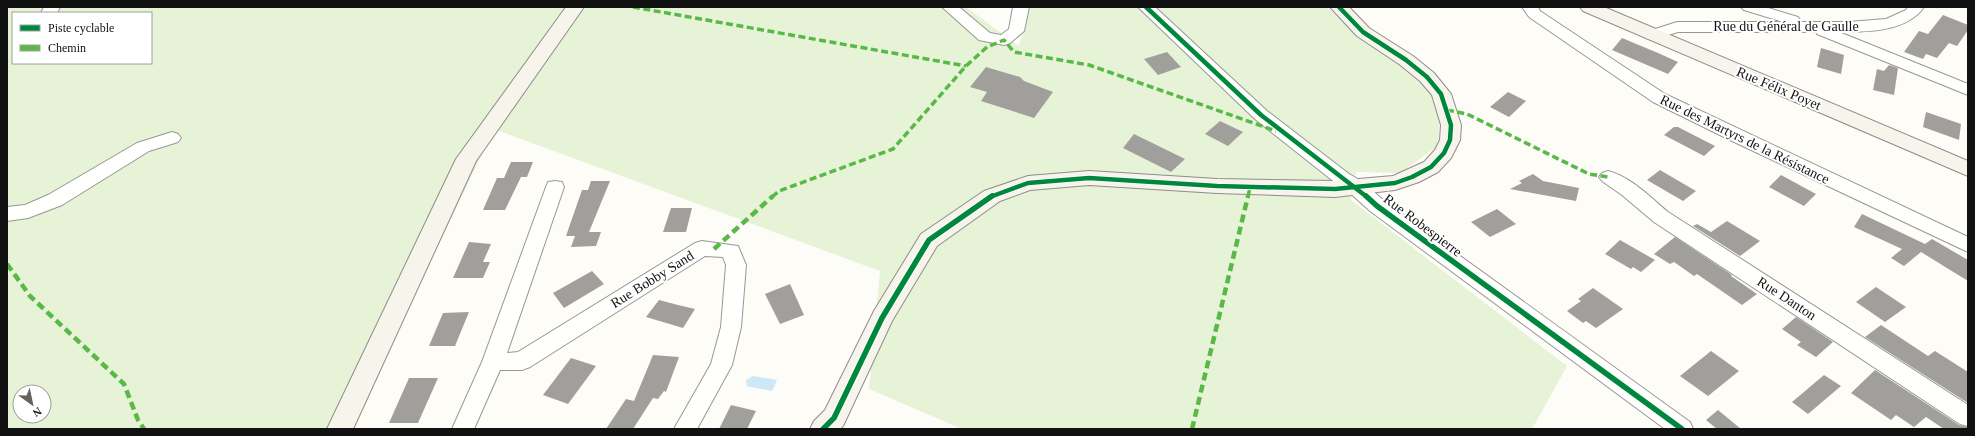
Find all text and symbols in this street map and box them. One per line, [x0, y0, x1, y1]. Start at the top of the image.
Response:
legend [12, 12, 152, 64]
street label: Rue du Général de Gaulle [1713, 19, 1859, 34]
text: Piste cyclable [48, 21, 114, 35]
text: Chemin [48, 41, 86, 55]
street label: Rue Félix Poyet [1734, 64, 1823, 113]
street label: Rue des Martyrs de la Résistance [1658, 92, 1832, 187]
street label: Rue Robespierre [1381, 191, 1465, 260]
street label: Rue Bobby Sand [608, 248, 696, 311]
street label: Rue Danton [1754, 274, 1819, 323]
north arrow [12, 384, 52, 424]
text: N [31, 405, 44, 420]

